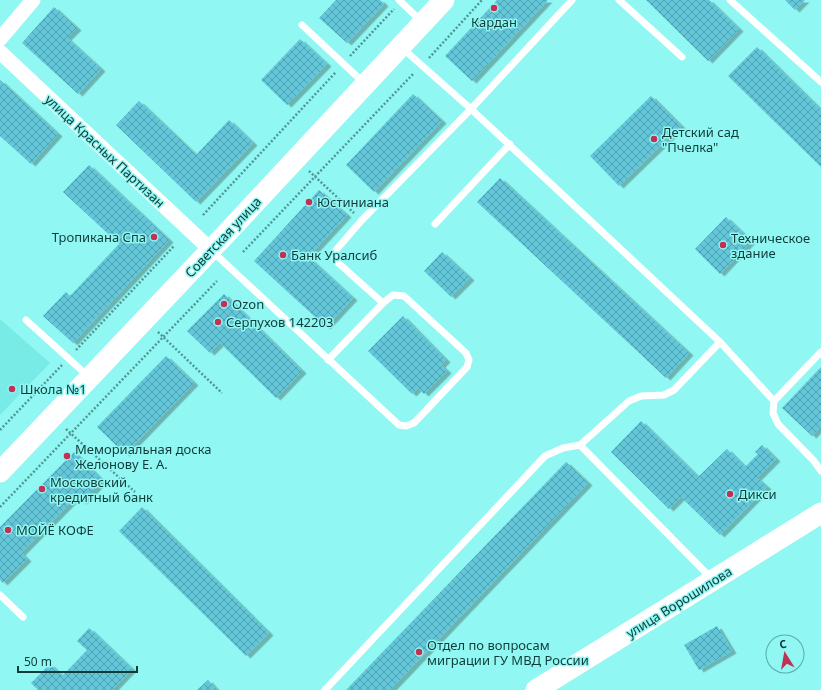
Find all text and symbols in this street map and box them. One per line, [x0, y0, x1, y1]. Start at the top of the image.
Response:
marker: Кардан [489, 3, 499, 13]
place label: Кардан [471, 13, 517, 31]
street label: улица Красных Партизан [41, 91, 169, 211]
place label: Детский сад "Пчелка" [662, 123, 739, 156]
marker: Детский сад "Пчелка" [649, 134, 659, 144]
street label: Советская улица [181, 193, 265, 281]
place label: Юстиниана [317, 193, 389, 211]
marker: Юстиниана [304, 197, 314, 207]
place label: Тропикана Спа [52, 228, 146, 246]
place label: Техническое здание [731, 229, 810, 262]
marker: Тропикана Спа [149, 232, 159, 242]
marker: Техническое здание [718, 240, 728, 250]
place label: Банк Уралсиб [291, 246, 378, 264]
marker: Банк Уралсиб [278, 250, 288, 260]
place label: Ozon [232, 295, 264, 313]
marker: Ozon [219, 299, 229, 309]
place label: Серпухов 142203 [226, 313, 333, 331]
marker: Серпухов 142203 [213, 317, 223, 327]
place label: Школа №1 [20, 380, 87, 398]
marker: Школа №1 [7, 384, 17, 394]
place label: Мемориальная доска Желонову Е. А. [75, 440, 212, 473]
marker: Мемориальная доска Желонову Е. А. [62, 451, 72, 461]
place label: Московский кредитный банк [50, 473, 153, 506]
marker: Московский кредитный банк [37, 484, 47, 494]
place label: Дикси [738, 485, 777, 503]
marker: Дикси [725, 489, 735, 499]
place label: МОЙЁ КОФЕ [16, 521, 94, 539]
marker: МОЙЁ КОФЕ [3, 525, 13, 535]
street label: улица Ворошилова [623, 562, 735, 642]
north arrow [765, 634, 805, 674]
place label: Отдел по вопросам миграции ГУ МВД России [427, 636, 589, 669]
text: С [778, 636, 788, 652]
marker: Отдел по вопросам миграции ГУ МВД России [414, 647, 424, 657]
scale bar [18, 648, 137, 674]
text: 50 m [24, 653, 52, 670]

